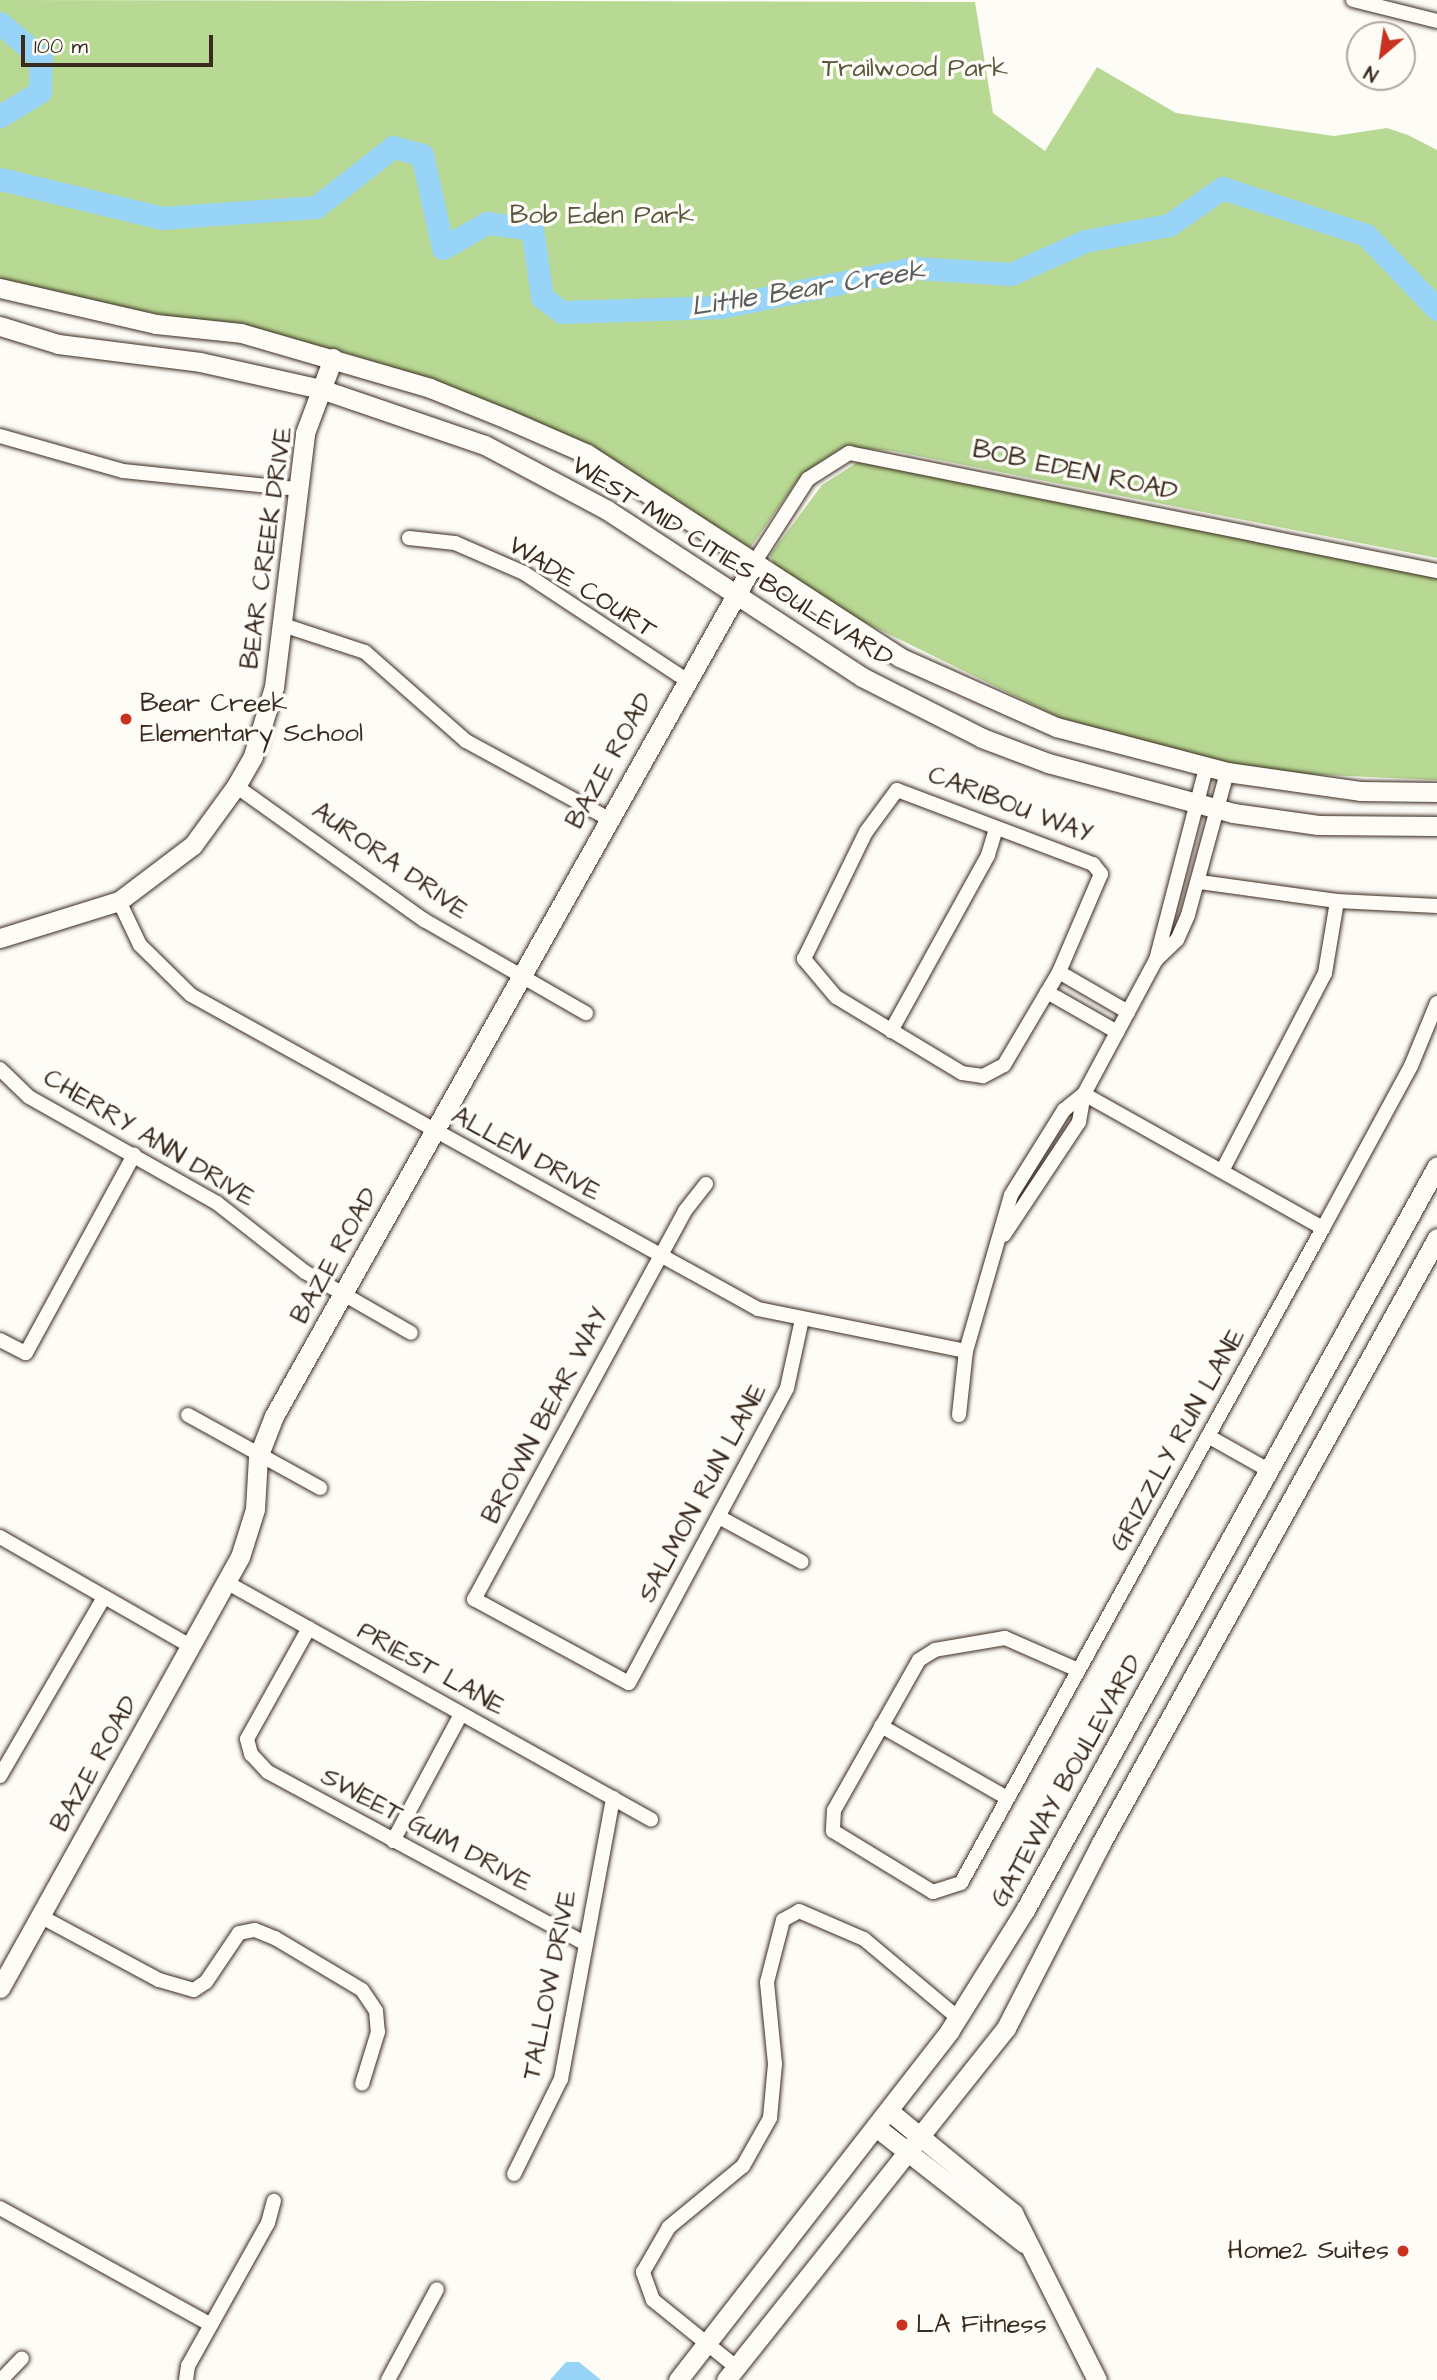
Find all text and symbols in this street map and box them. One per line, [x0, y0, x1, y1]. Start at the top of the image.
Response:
scale bar [24, 21, 217, 65]
north arrow [1346, 21, 1416, 91]
text: 100 m [34, 32, 88, 61]
park label: Trailwood Park [822, 53, 1008, 85]
text: N [1360, 58, 1383, 88]
park label: Bob Eden Park [510, 200, 694, 232]
water label: Little Bear Creek [689, 254, 927, 324]
street label: BEAR CREEK DRIVE [235, 425, 299, 671]
street label: BOB EDEN ROAD [970, 434, 1180, 508]
street label: WEST MID CITIES BOULEVARD [566, 450, 898, 674]
street label: WADE COURT [502, 530, 662, 646]
street label: BAZE ROAD [560, 687, 660, 835]
place label: Bear Creek Elementary School [140, 688, 363, 750]
marker: Bear Creek Elementary School [118, 711, 134, 727]
street label: CARIBOU WAY [923, 759, 1097, 851]
street label: AURORA DRIVE [306, 796, 474, 926]
street label: CHERRY ANN DRIVE [37, 1062, 261, 1214]
street label: ALLEN DRIVE [446, 1100, 606, 1208]
street label: BAZE ROAD [285, 1182, 385, 1330]
street label: BROWN BEAR WAY [476, 1303, 616, 1529]
street label: GRIZZLY RUN LANE [1104, 1323, 1252, 1557]
street label: SALMON RUN LANE [632, 1378, 774, 1608]
street label: PRIEST LANE [352, 1616, 510, 1722]
street label: GATEWAY BOULEVARD [985, 1649, 1149, 1913]
street label: BAZE ROAD [45, 1690, 145, 1838]
street label: SWEET GUM DRIVE [315, 1761, 537, 1899]
street label: TALLOW DRIVE [516, 1888, 584, 2082]
place label: Home2 Suites [1228, 2235, 1389, 2267]
marker: Home2 Suites [1395, 2243, 1411, 2259]
place label: LA Fitness [916, 2309, 1047, 2341]
marker: LA Fitness [894, 2317, 910, 2333]

